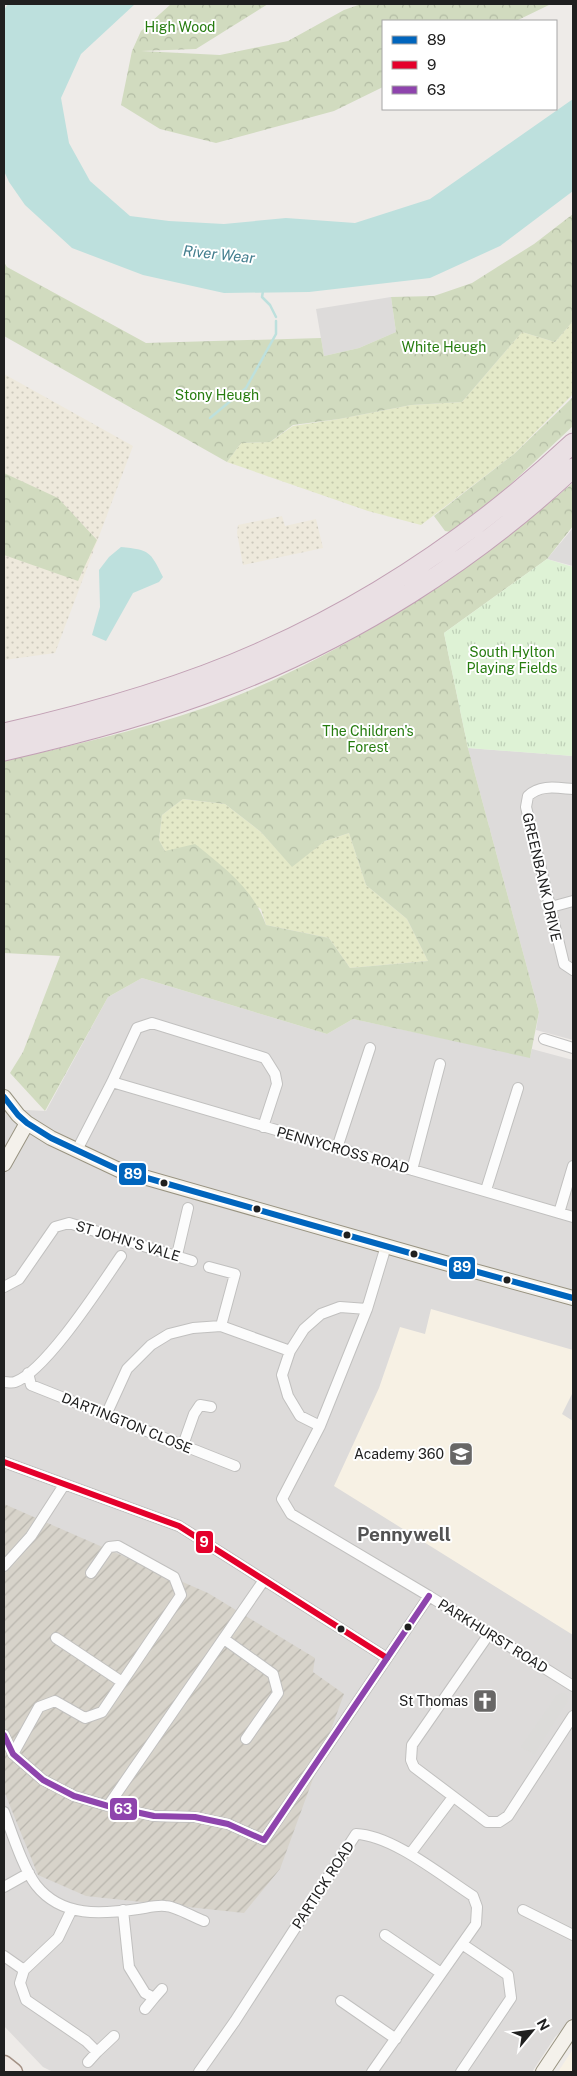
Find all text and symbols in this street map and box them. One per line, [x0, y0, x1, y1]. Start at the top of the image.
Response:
park label: High Wood [145, 19, 215, 35]
legend [382, 20, 557, 110]
text: 89 [427, 31, 446, 48]
text: 9 [427, 56, 436, 73]
text: 63 [427, 81, 446, 98]
water label: River Wear [182, 242, 256, 266]
park label: White Heugh [402, 339, 486, 355]
park label: Stony Heugh [175, 387, 259, 403]
park label: South Hylton Playing Fields [467, 644, 557, 676]
park label: The Children's Forest [322, 723, 414, 755]
street label: GREENBANK DRIVE [519, 811, 565, 943]
street label: PENNYCROSS ROAD [275, 1123, 411, 1177]
line badge: 89 [118, 1162, 147, 1186]
text: 89 [124, 1166, 142, 1182]
unlabelled marker [159, 1178, 169, 1188]
unlabelled marker [252, 1204, 262, 1214]
street label: ST JOHN'S VALE [74, 1218, 182, 1264]
unlabelled marker [342, 1230, 352, 1240]
unlabelled marker [409, 1249, 419, 1259]
line badge: 89 [448, 1256, 476, 1280]
text: 89 [453, 1259, 471, 1275]
unlabelled marker [502, 1275, 512, 1285]
street label: DARTINGTON CLOSE [59, 1390, 195, 1456]
school or university icon: Academy 360 [448, 1441, 474, 1467]
place label: Academy 360 [354, 1446, 444, 1462]
district label: Pennywell [357, 1523, 451, 1545]
line badge: 9 [195, 1530, 214, 1554]
text: 9 [199, 1534, 209, 1550]
street label: PARKHURST ROAD [435, 1596, 551, 1676]
unlabelled marker [403, 1622, 413, 1632]
unlabelled marker [336, 1624, 346, 1634]
church icon: St Thomas [472, 1688, 498, 1714]
place label: St Thomas [399, 1693, 468, 1709]
line badge: 63 [109, 1797, 138, 1821]
text: 63 [114, 1801, 132, 1817]
street label: PARTICK ROAD [289, 1838, 357, 1932]
north arrow [507, 2006, 557, 2056]
text: N [534, 2016, 553, 2033]

